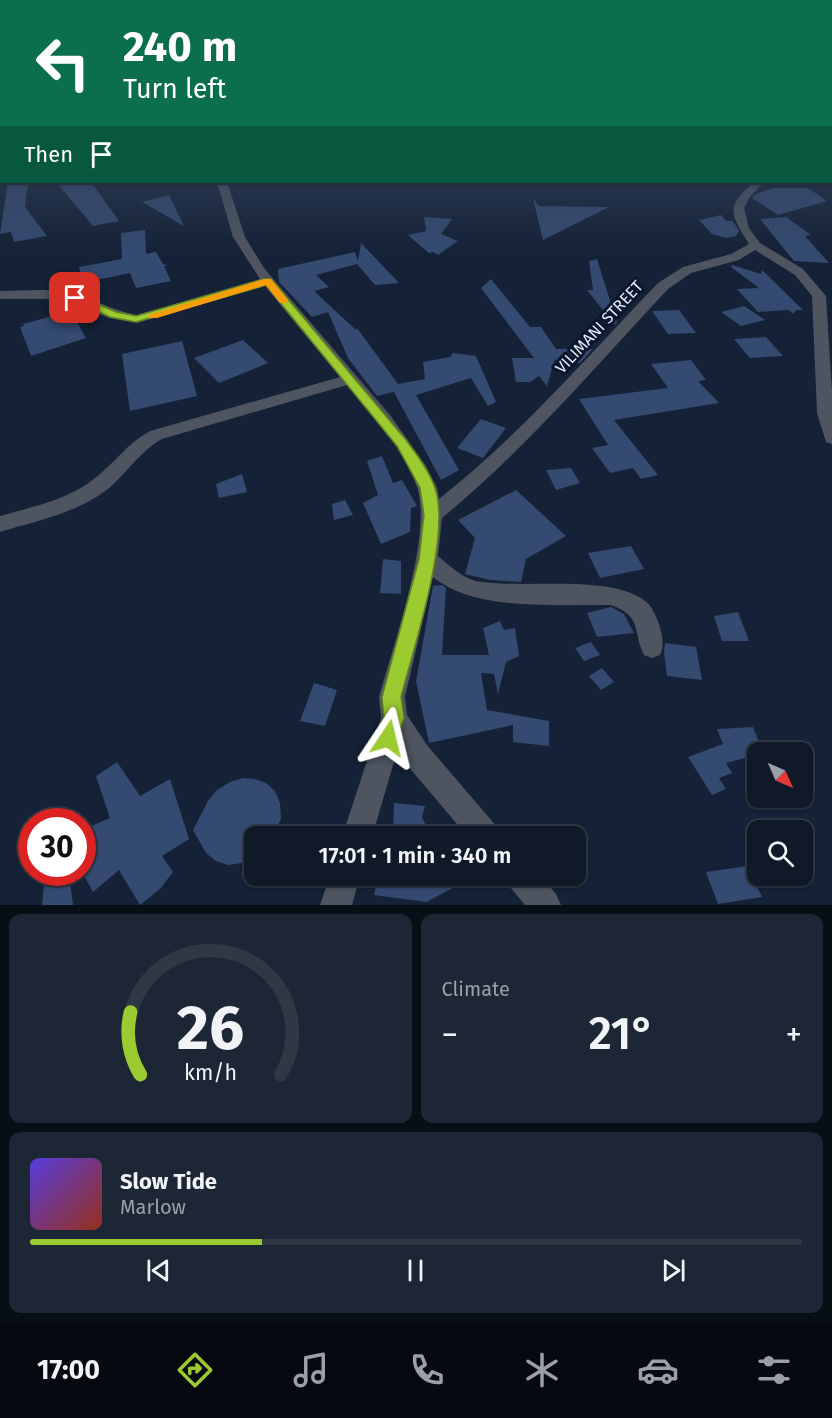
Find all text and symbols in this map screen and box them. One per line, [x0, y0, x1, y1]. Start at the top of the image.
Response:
text: 240 m [123, 22, 237, 72]
icon: left [24, 24, 102, 102]
text: Turn left [123, 73, 226, 105]
icon: arrive [85, 138, 118, 171]
text: Then [24, 141, 73, 168]
pin [49, 272, 100, 323]
street label: VILIMANI STREET [551, 276, 647, 377]
icon: arrive [58, 281, 91, 314]
position arrow [356, 706, 420, 770]
north arrow [747, 742, 813, 808]
map controls [747, 742, 813, 886]
speed limit sign: 30 [18, 808, 96, 886]
button: search [747, 820, 813, 886]
text: 17:01 · 1 min · 340 m [318, 842, 512, 869]
text: Climate [442, 977, 510, 1001]
text: 26 [177, 991, 244, 1066]
text: 21° [589, 1007, 655, 1061]
text: − [442, 1015, 458, 1055]
text: + [786, 1015, 802, 1055]
text: km/h [184, 1061, 237, 1087]
text: Slow Tide [120, 1168, 217, 1195]
text: Marlow [120, 1195, 186, 1219]
icon: previous [142, 1254, 175, 1287]
icon: pause [399, 1254, 432, 1287]
icon: next [657, 1254, 690, 1287]
icon: directions [174, 1349, 216, 1391]
icon: music [290, 1349, 332, 1391]
icon: phone [406, 1349, 448, 1391]
icon: climate [521, 1349, 563, 1391]
icon: car [637, 1349, 679, 1391]
icon: filters [753, 1349, 795, 1391]
text: 17:00 [37, 1354, 100, 1386]

